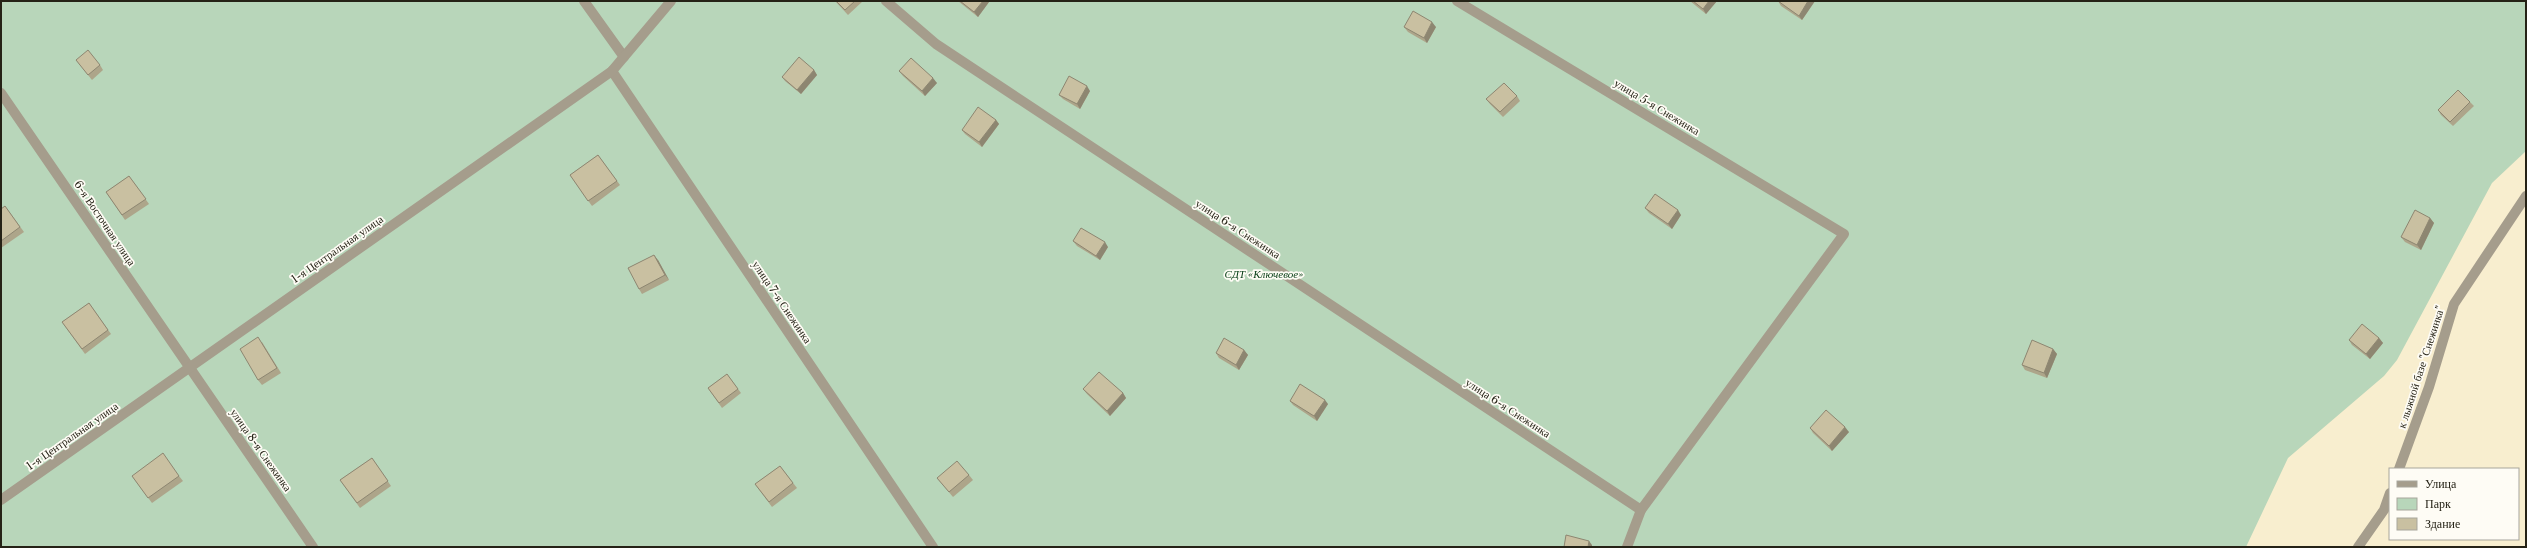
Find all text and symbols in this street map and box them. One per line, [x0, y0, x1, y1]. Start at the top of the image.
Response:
street label: улица 5-я Снежинка [1612, 76, 1702, 138]
street label: 6-я Восточная улица [71, 178, 139, 268]
street label: улица 6-я Снежинка [1193, 196, 1283, 262]
street label: 1-я Центральная улица [288, 212, 386, 286]
street label: улица 7-я Снежинка [749, 258, 815, 346]
park label: СДТ «Ключевое» [1225, 267, 1303, 281]
street label: к лыжной базе "Снежинка" [2395, 304, 2447, 430]
street label: улица 6-я Снежинка [1463, 375, 1553, 441]
street label: 1-я Центральная улица [23, 399, 121, 473]
street label: улица 8-я Снежинка [227, 406, 295, 494]
legend [2389, 468, 2519, 540]
text: Улица [2425, 476, 2457, 491]
text: Парк [2425, 496, 2451, 511]
text: Здание [2425, 516, 2460, 531]

